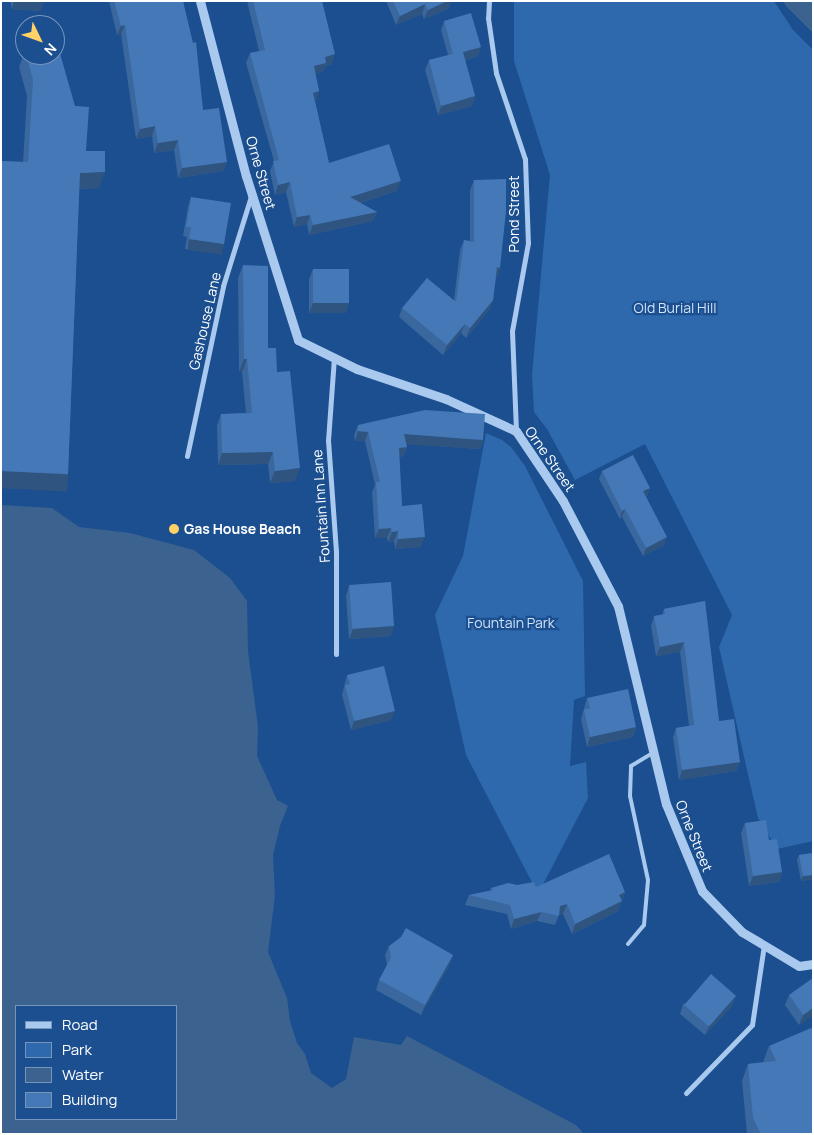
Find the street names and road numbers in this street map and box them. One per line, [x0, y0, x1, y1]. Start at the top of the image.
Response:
street label: Orne Street [243, 134, 279, 212]
street label: Pond Street [506, 175, 522, 253]
street label: Gashouse Lane [186, 271, 224, 371]
street label: Orne Street [521, 423, 579, 495]
street label: Fountain Inn Lane [309, 449, 333, 563]
street label: Orne Street [672, 798, 716, 874]

